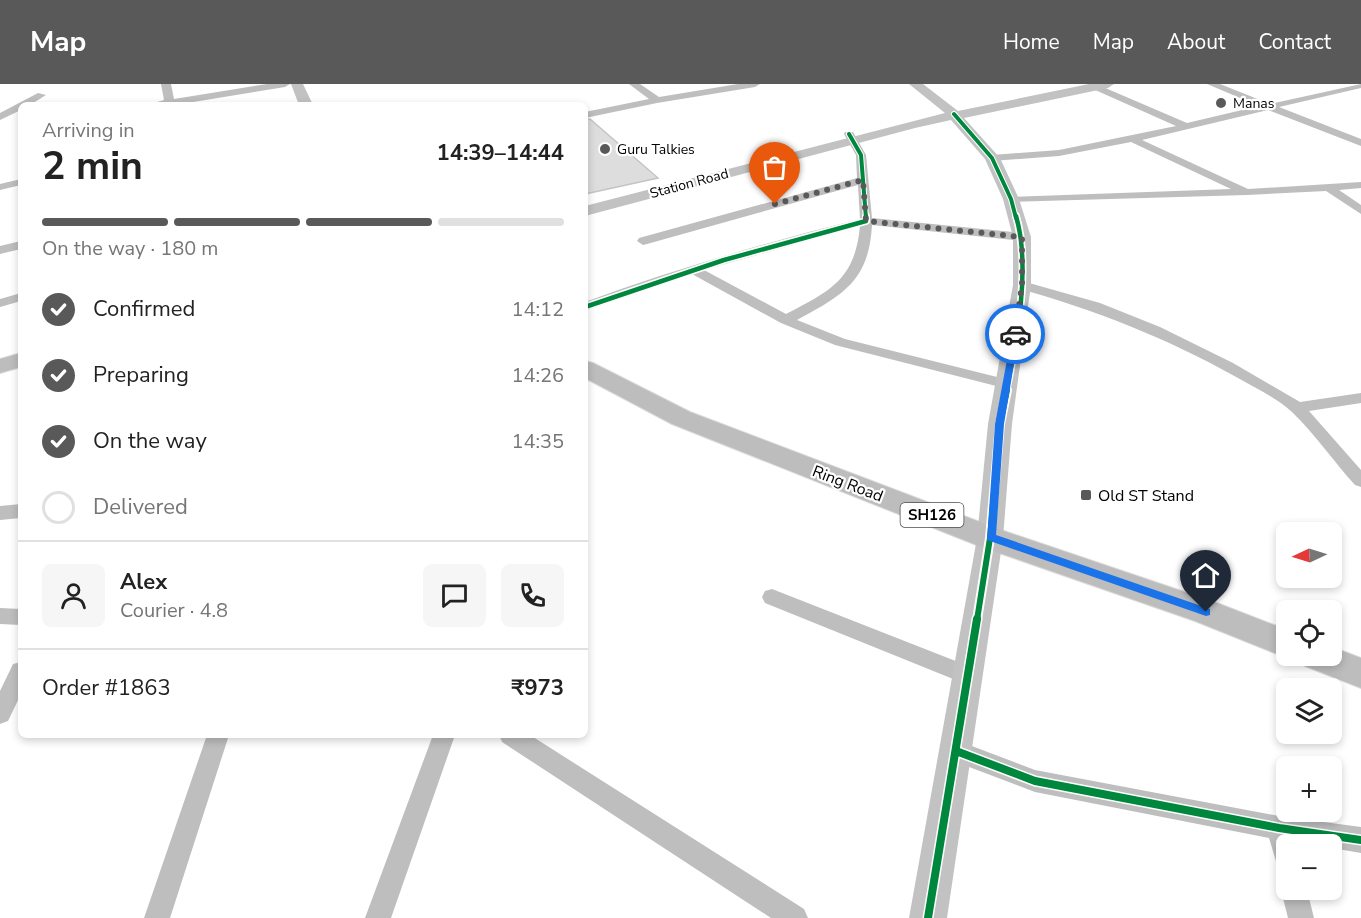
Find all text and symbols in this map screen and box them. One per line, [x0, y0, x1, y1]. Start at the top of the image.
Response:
text: Map [30, 23, 86, 61]
text: Home [1003, 28, 1060, 56]
text: Map [1093, 28, 1134, 56]
text: About [1167, 28, 1225, 56]
text: Contact [1258, 28, 1331, 56]
place label: Manas [1233, 94, 1275, 113]
marker: Manas [1214, 96, 1228, 110]
text: Arriving in [42, 117, 135, 144]
text: 14:39–14:44 [436, 138, 564, 168]
text: 2 min [42, 140, 143, 193]
place label: Guru Talkies [617, 140, 695, 159]
marker: Guru Talkies [598, 142, 612, 156]
pin [749, 142, 800, 204]
icon: bag [758, 151, 791, 184]
street label: Station Road [648, 164, 731, 203]
text: On the way · 180 m [42, 235, 218, 262]
icon: check [42, 293, 75, 326]
text: Confirmed [93, 294, 195, 324]
text: 14:12 [511, 296, 564, 323]
courier [985, 304, 1045, 364]
icon: car [999, 318, 1032, 351]
icon: check [42, 359, 75, 392]
text: Preparing [93, 360, 189, 390]
text: 14:26 [511, 362, 564, 389]
icon: check [42, 425, 75, 458]
text: On the way [93, 426, 207, 456]
text: 14:35 [511, 428, 564, 455]
street label: Ring Road [809, 460, 886, 508]
place label: Old ST Stand [1098, 485, 1194, 507]
marker: Old ST Stand [1079, 488, 1093, 502]
text: Delivered [93, 492, 188, 522]
road number: SH126 [900, 503, 964, 527]
north arrow [1276, 522, 1342, 588]
map controls [1276, 522, 1342, 900]
pin [1180, 550, 1231, 612]
icon: home [1189, 559, 1222, 592]
button: person [42, 564, 105, 627]
button: chat [423, 564, 486, 627]
button: phone [501, 564, 564, 627]
text: Alex [120, 567, 167, 597]
text: Courier · 4.8 [120, 597, 228, 624]
button: locate [1276, 600, 1342, 666]
text: Order #1863 [42, 673, 171, 703]
text: ₹973 [511, 673, 564, 703]
button: layers [1276, 678, 1342, 744]
button: + [1276, 756, 1342, 822]
button: − [1276, 834, 1342, 900]

